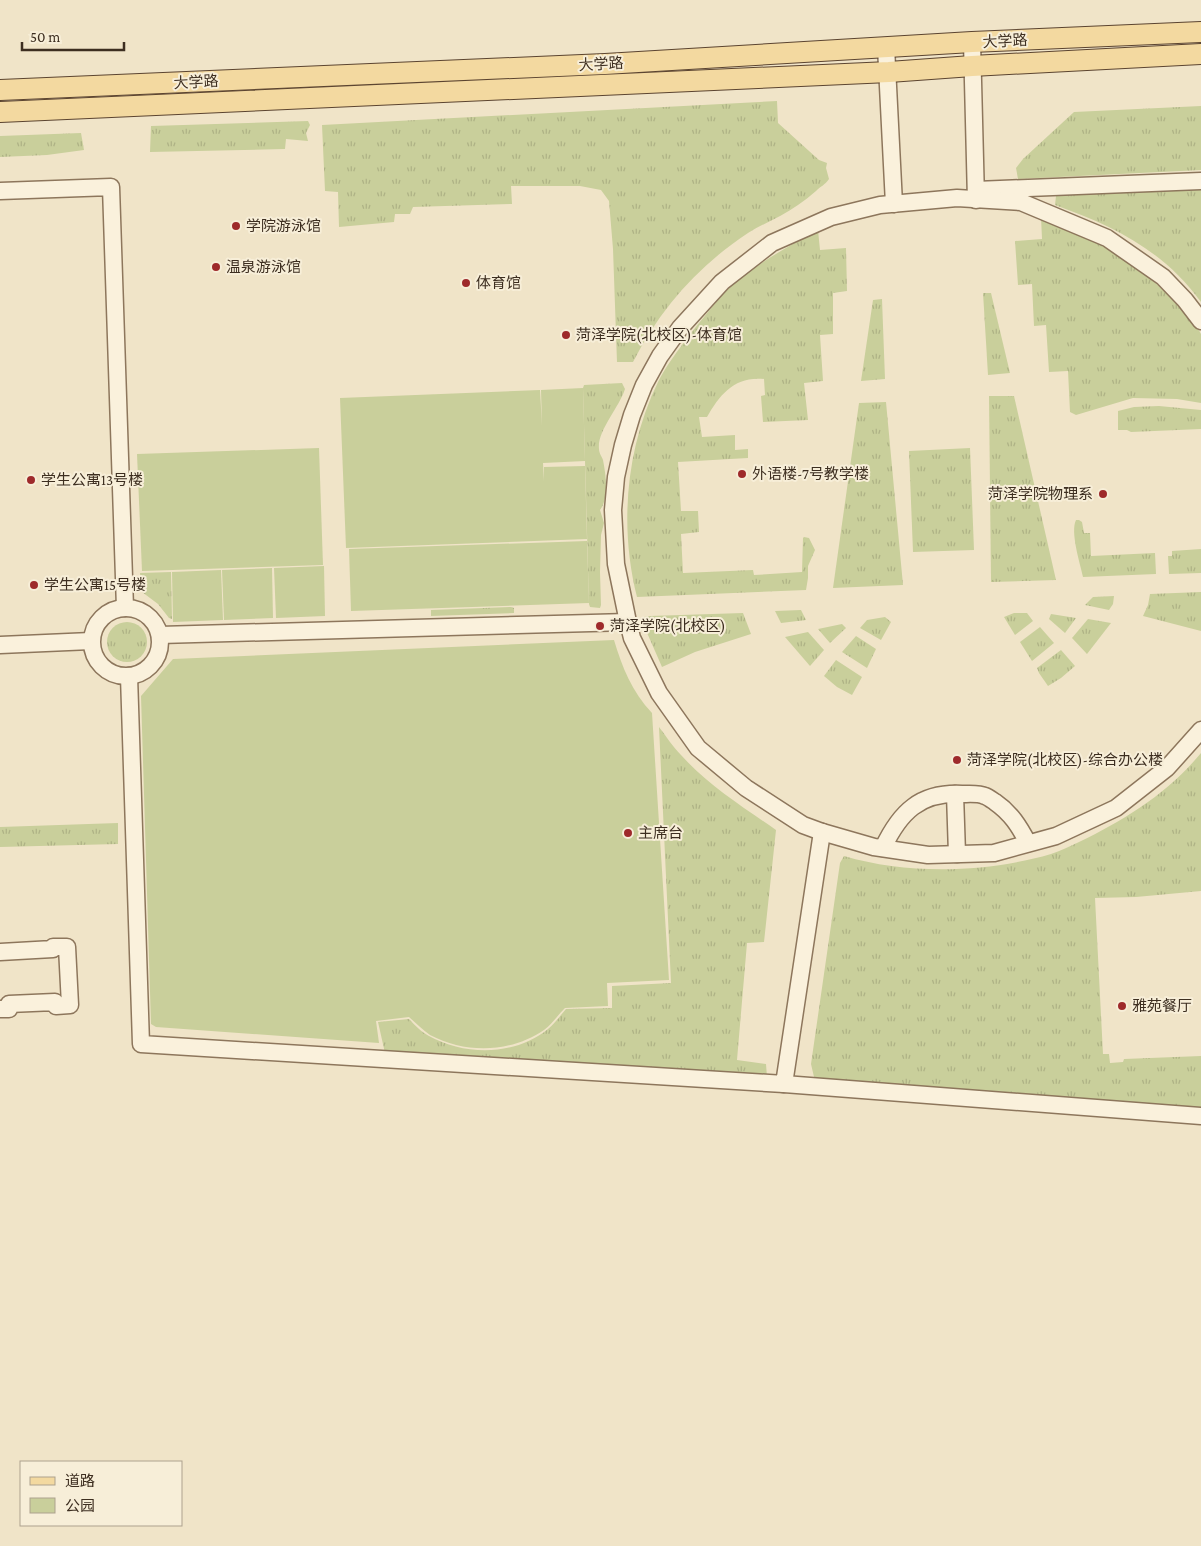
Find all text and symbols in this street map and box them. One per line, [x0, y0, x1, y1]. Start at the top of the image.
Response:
scale bar [22, 20, 125, 52]
text: 50 m [30, 29, 60, 45]
street label: 大学路 [982, 32, 1028, 50]
street label: 大学路 [578, 55, 624, 73]
street label: 大学路 [173, 73, 219, 91]
place label: 学院游泳馆 [246, 218, 321, 234]
marker: 学院游泳馆 [230, 220, 242, 232]
place label: 温泉游泳馆 [226, 259, 301, 275]
marker: 温泉游泳馆 [210, 261, 222, 273]
place label: 体育馆 [476, 275, 521, 291]
marker: 体育馆 [460, 277, 472, 289]
place label: 菏泽学院(北校区)-体育馆 [576, 326, 742, 344]
marker: 菏泽学院(北校区)-体育馆 [560, 329, 572, 341]
place label: 外语楼-7号教学楼 [752, 466, 869, 482]
marker: 外语楼-7号教学楼 [736, 468, 748, 480]
place label: 学生公寓13号楼 [41, 472, 143, 488]
marker: 学生公寓13号楼 [25, 474, 37, 486]
place label: 菏泽学院物理系 [988, 486, 1093, 502]
marker: 菏泽学院物理系 [1097, 488, 1109, 500]
place label: 学生公寓15号楼 [44, 577, 146, 593]
marker: 学生公寓15号楼 [28, 579, 40, 591]
place label: 菏泽学院(北校区) [610, 617, 726, 635]
marker: 菏泽学院(北校区) [594, 620, 606, 632]
place label: 菏泽学院(北校区)-综合办公楼 [967, 751, 1163, 769]
marker: 菏泽学院(北校区)-综合办公楼 [951, 754, 963, 766]
place label: 主席台 [638, 825, 683, 841]
marker: 主席台 [622, 827, 634, 839]
place label: 雅苑餐厅 [1132, 998, 1192, 1014]
marker: 雅苑餐厅 [1116, 1000, 1128, 1012]
legend [20, 1461, 182, 1526]
text: 道路 [65, 1473, 95, 1489]
text: 公园 [65, 1498, 95, 1514]

